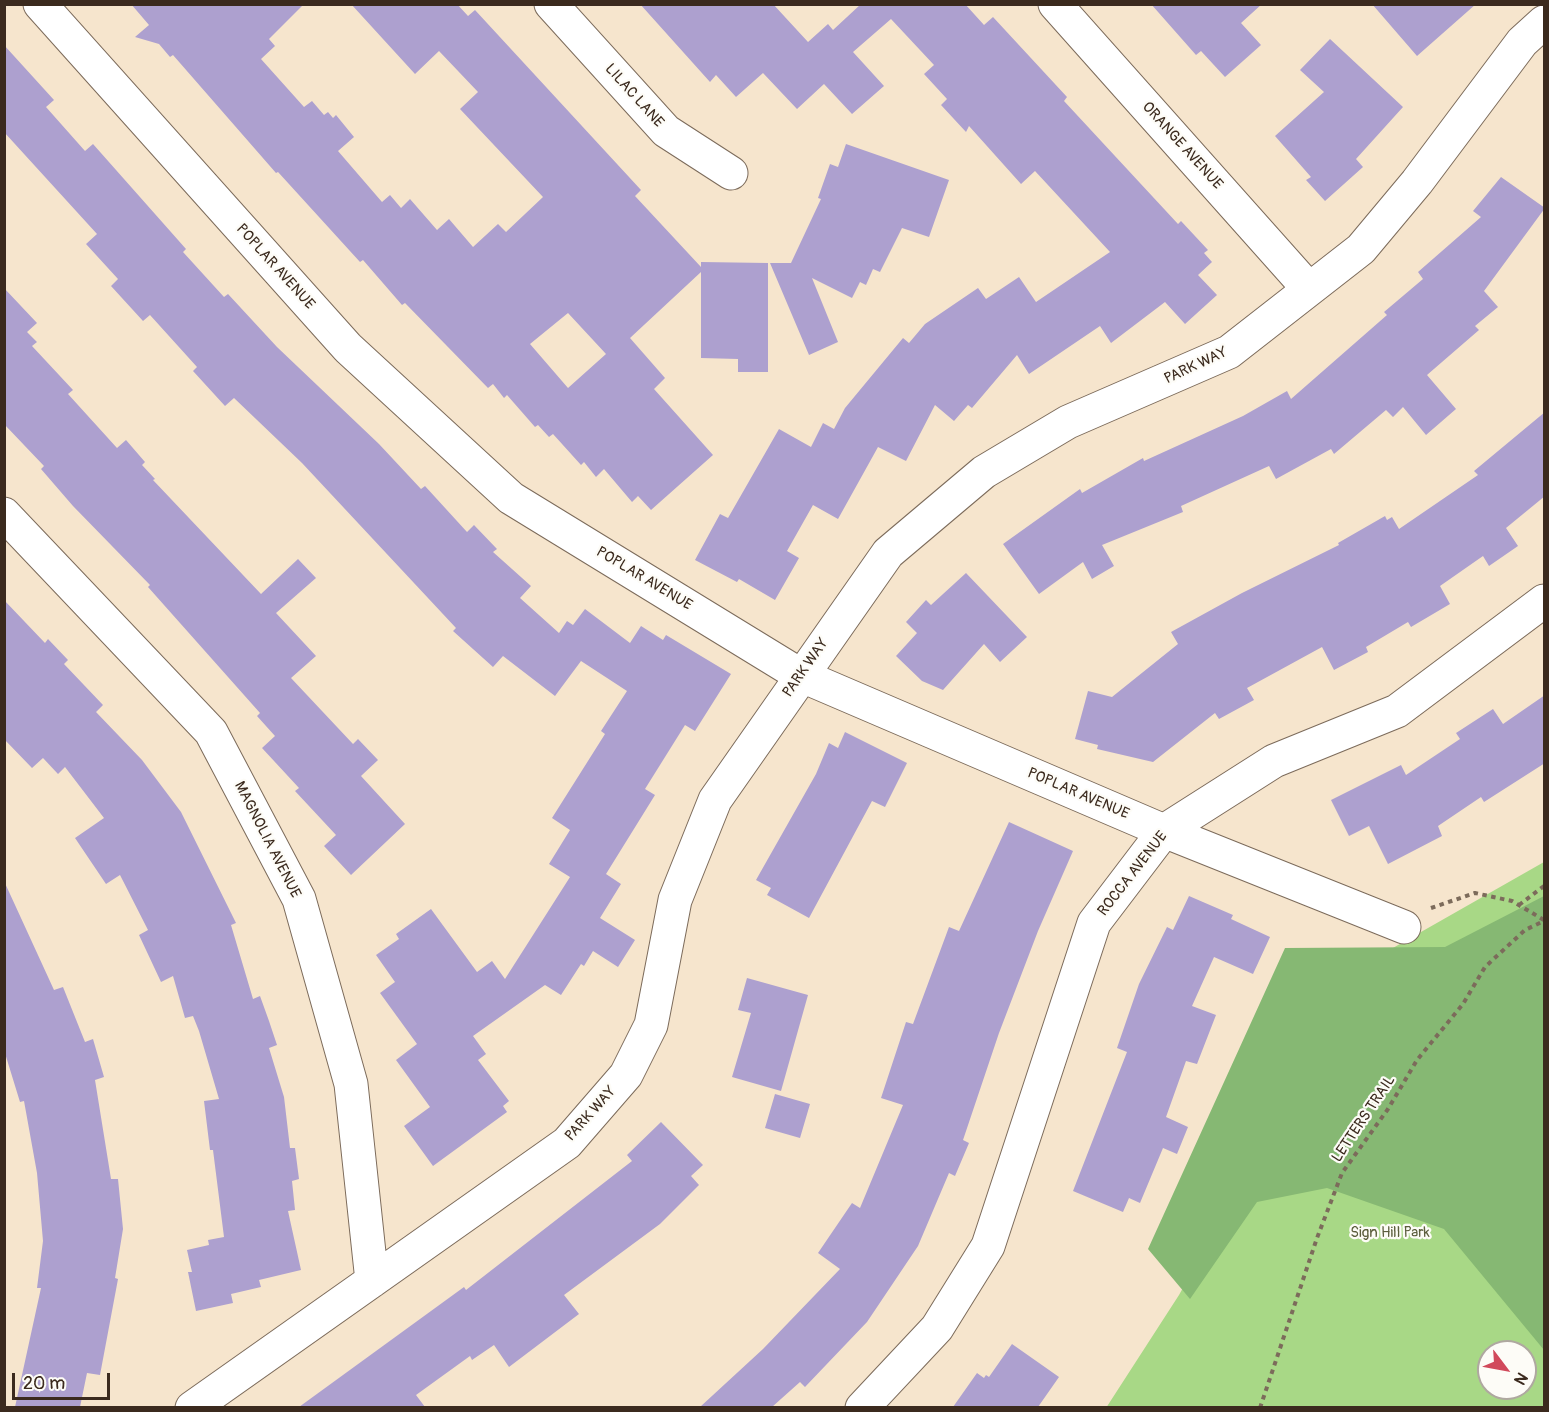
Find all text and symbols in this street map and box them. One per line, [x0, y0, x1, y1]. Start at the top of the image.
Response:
street label: LILAC LANE [601, 60, 667, 132]
street label: ORANGE AVENUE [1138, 98, 1226, 194]
street label: POPLAR AVENUE [232, 220, 318, 314]
street label: PARK WAY [1162, 344, 1230, 388]
street label: POPLAR AVENUE [593, 543, 695, 615]
street label: PARK WAY [779, 635, 833, 701]
street label: POPLAR AVENUE [1024, 764, 1132, 824]
street label: MAGNOLIA AVENUE [230, 779, 304, 901]
street label: ROCCA AVENUE [1094, 828, 1172, 920]
street label: LETTERS TRAIL [1328, 1072, 1400, 1166]
street label: PARK WAY [562, 1083, 620, 1145]
park label: Sign Hill Park [1350, 1224, 1430, 1242]
north arrow [1477, 1340, 1537, 1400]
scale bar [15, 1361, 112, 1399]
text: N [1509, 1369, 1532, 1388]
text: 20 m [23, 1372, 65, 1395]

